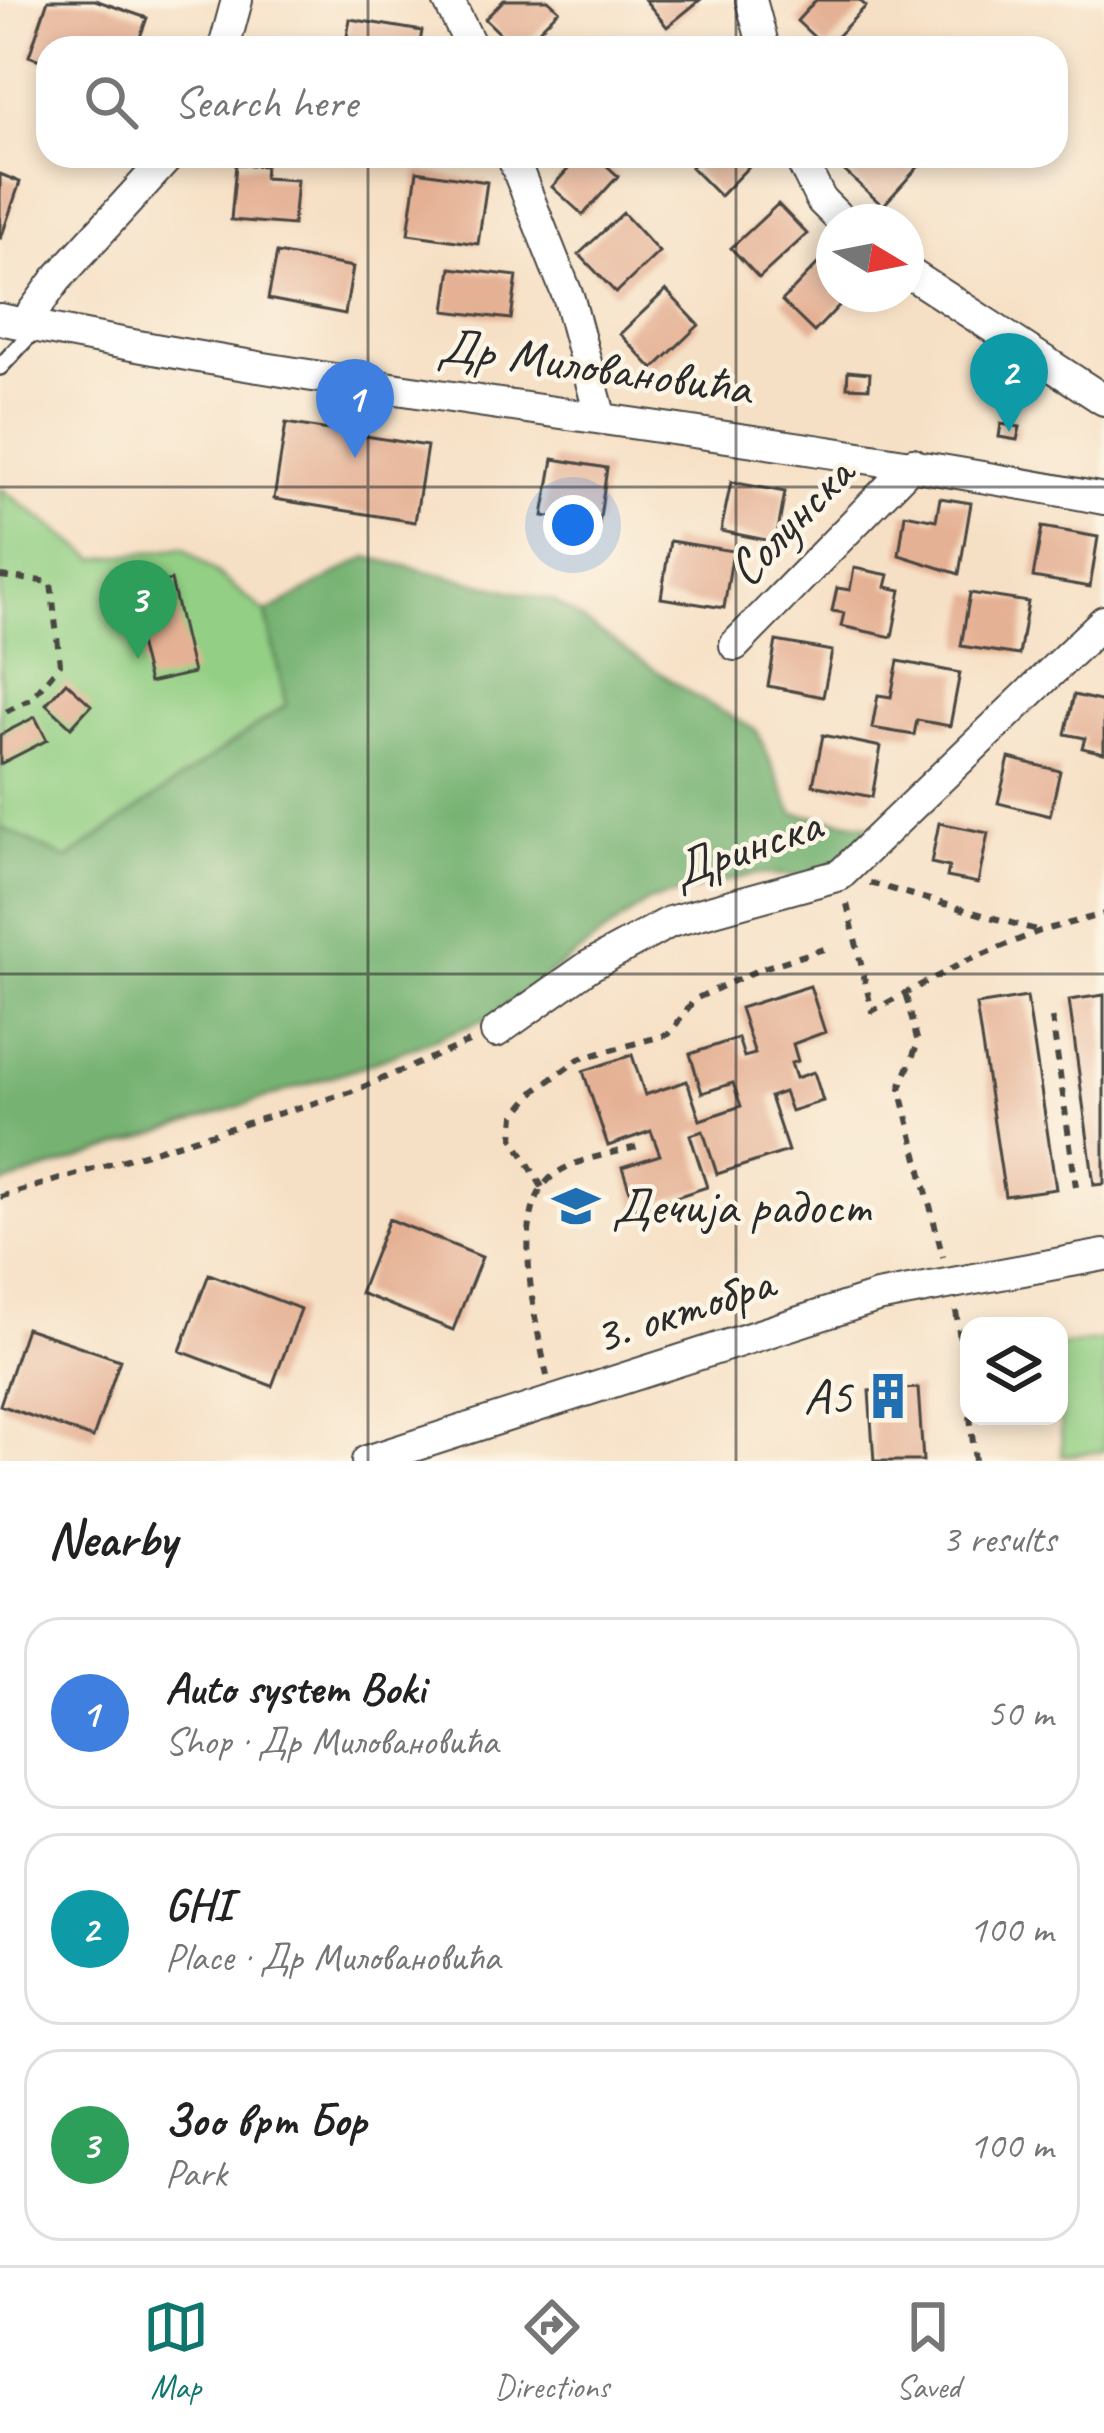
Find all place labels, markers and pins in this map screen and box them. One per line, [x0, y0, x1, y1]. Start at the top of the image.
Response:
pin: 2 [970, 333, 1048, 432]
pin: 1 [316, 359, 394, 458]
pin: 3 [99, 560, 177, 659]
place label: Дечија радост [612, 1174, 872, 1238]
school or university icon: Дечија радост [551, 1181, 601, 1231]
place label: A5 [803, 1364, 854, 1428]
building icon: A5 [863, 1371, 913, 1421]

